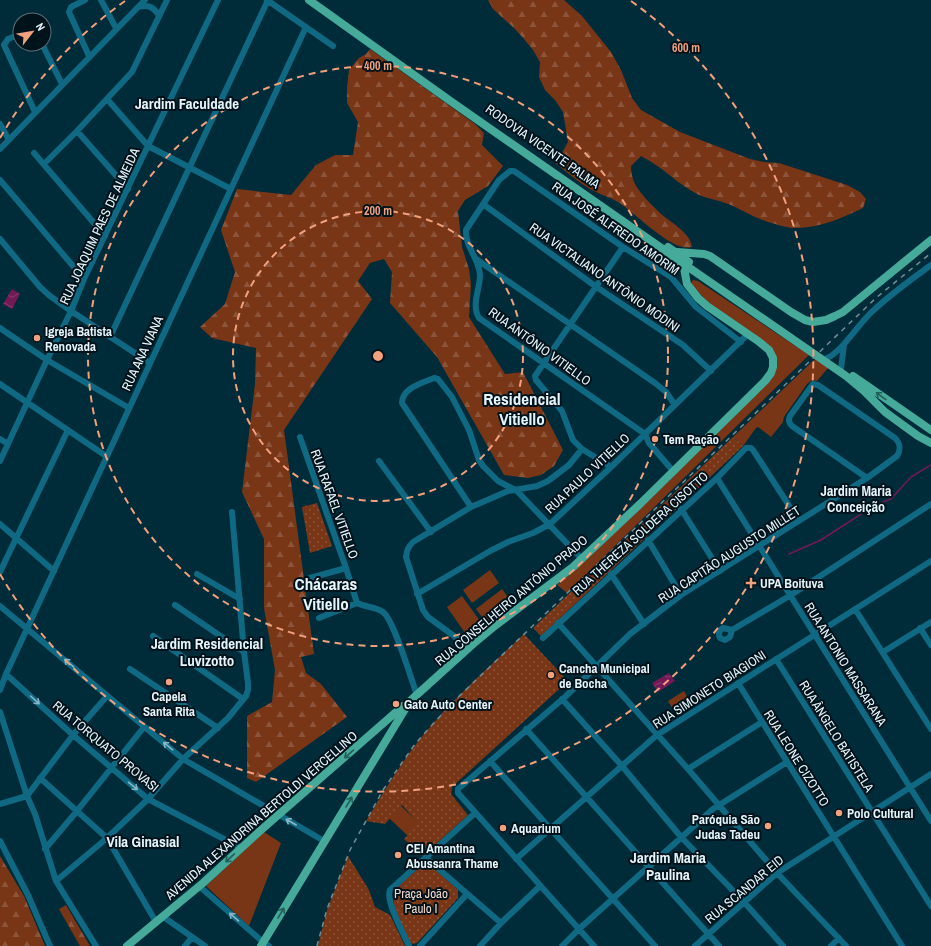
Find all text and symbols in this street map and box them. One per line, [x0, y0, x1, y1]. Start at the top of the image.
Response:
north arrow [12, 12, 52, 52]
text: N [33, 20, 48, 33]
text: 600 m [672, 40, 700, 56]
text: 400 m [364, 58, 392, 74]
district label: Jardim Faculdade [135, 93, 239, 114]
street label: RODOVIA VICENTE PALMA [482, 100, 604, 193]
street label: RUA JOAQUIM PAES DE ALMEIDA [56, 144, 144, 307]
street label: RUA JOSÉ ALFREDO AMORIM [549, 178, 683, 279]
text: 200 m [364, 203, 392, 219]
street label: RUA VICTALIANO ANTÔNIO MODINI [526, 219, 683, 336]
street label: RUA ANTÔNIO VITIELLO [485, 304, 594, 389]
street label: RUA ANA VIANA [118, 312, 168, 393]
place label: Igreja Batista Renovada [45, 323, 112, 355]
marker: Igreja Batista Renovada [32, 333, 42, 343]
centre of rings [371, 349, 385, 363]
district label: Residencial Vitiello [483, 387, 561, 430]
one-way arrow [876, 391, 887, 400]
street label: RUA PAULO VITIELLO [541, 430, 633, 517]
place label: Tem Ração [663, 431, 719, 448]
marker: Tem Ração [650, 434, 660, 444]
street label: RUA RAFAEL VITIELLO [307, 447, 362, 561]
street label: RUA THEREZA SOLDERA CISOTTO [569, 468, 712, 599]
district label: Jardim Maria Conceição [821, 482, 892, 516]
street label: RUA CAPITÃO AUGUSTO MILLET [655, 502, 804, 607]
street label: RUA CONSELHEIRO ANTÔNIO PRADO [432, 531, 591, 669]
district label: Chácaras Vitiello [295, 572, 358, 615]
place label: UPA Boituva [760, 575, 823, 592]
marker: UPA Boituva [745, 577, 757, 589]
street label: RUA ANTONIO MASSARANA [801, 599, 891, 730]
district label: Jardim Residencial Luvizotto [151, 633, 263, 671]
street label: RUA SIMONETO BIAGIONI [649, 646, 769, 732]
one-way arrow [63, 658, 74, 667]
place label: Cancha Municipal de Bocha [559, 660, 650, 692]
marker: Cancha Municipal de Bocha [546, 670, 556, 680]
marker: Capela Santa Rita [164, 677, 174, 687]
street label: RUA ÂNGELO BATISTELA [795, 677, 878, 796]
place label: Capela Santa Rita [143, 688, 195, 720]
one-way arrow [30, 695, 40, 705]
place label: Gato Auto Center [404, 696, 493, 713]
street label: RUA TORQUATO PROVASI [49, 697, 162, 796]
marker: Gato Auto Center [391, 699, 401, 709]
street label: RUA LEONE CIZOTTO [760, 707, 833, 810]
street label: AVENIDA ALEXANDRINA BERTOLDI VERCELLINO [161, 727, 361, 904]
one-way arrow [163, 742, 173, 751]
one-way arrow [344, 749, 354, 759]
one-way arrow [127, 781, 138, 790]
one-way arrow [345, 796, 353, 808]
place label: Polo Cultural [847, 805, 913, 822]
marker: Polo Cultural [834, 808, 844, 818]
place label: Paróquia São Judas Tadeu [692, 811, 760, 843]
one-way arrow [285, 817, 297, 825]
place label: Aquarium [511, 820, 561, 837]
marker: Paróquia São Judas Tadeu [763, 821, 773, 831]
marker: Aquarium [498, 823, 508, 833]
district label: Vila Ginasial [107, 831, 179, 852]
place label: CEI Amantina Abussanra Thame [406, 840, 498, 872]
district label: Jardim Maria Paulina [630, 847, 706, 885]
marker: CEI Amantina Abussanra Thame [393, 850, 403, 860]
street label: RUA SCANDAR EID [701, 851, 787, 927]
one-way arrow [225, 853, 235, 863]
park label: Praça João Paulo I [394, 885, 448, 917]
one-way arrow [277, 908, 285, 919]
one-way arrow [228, 912, 239, 921]

